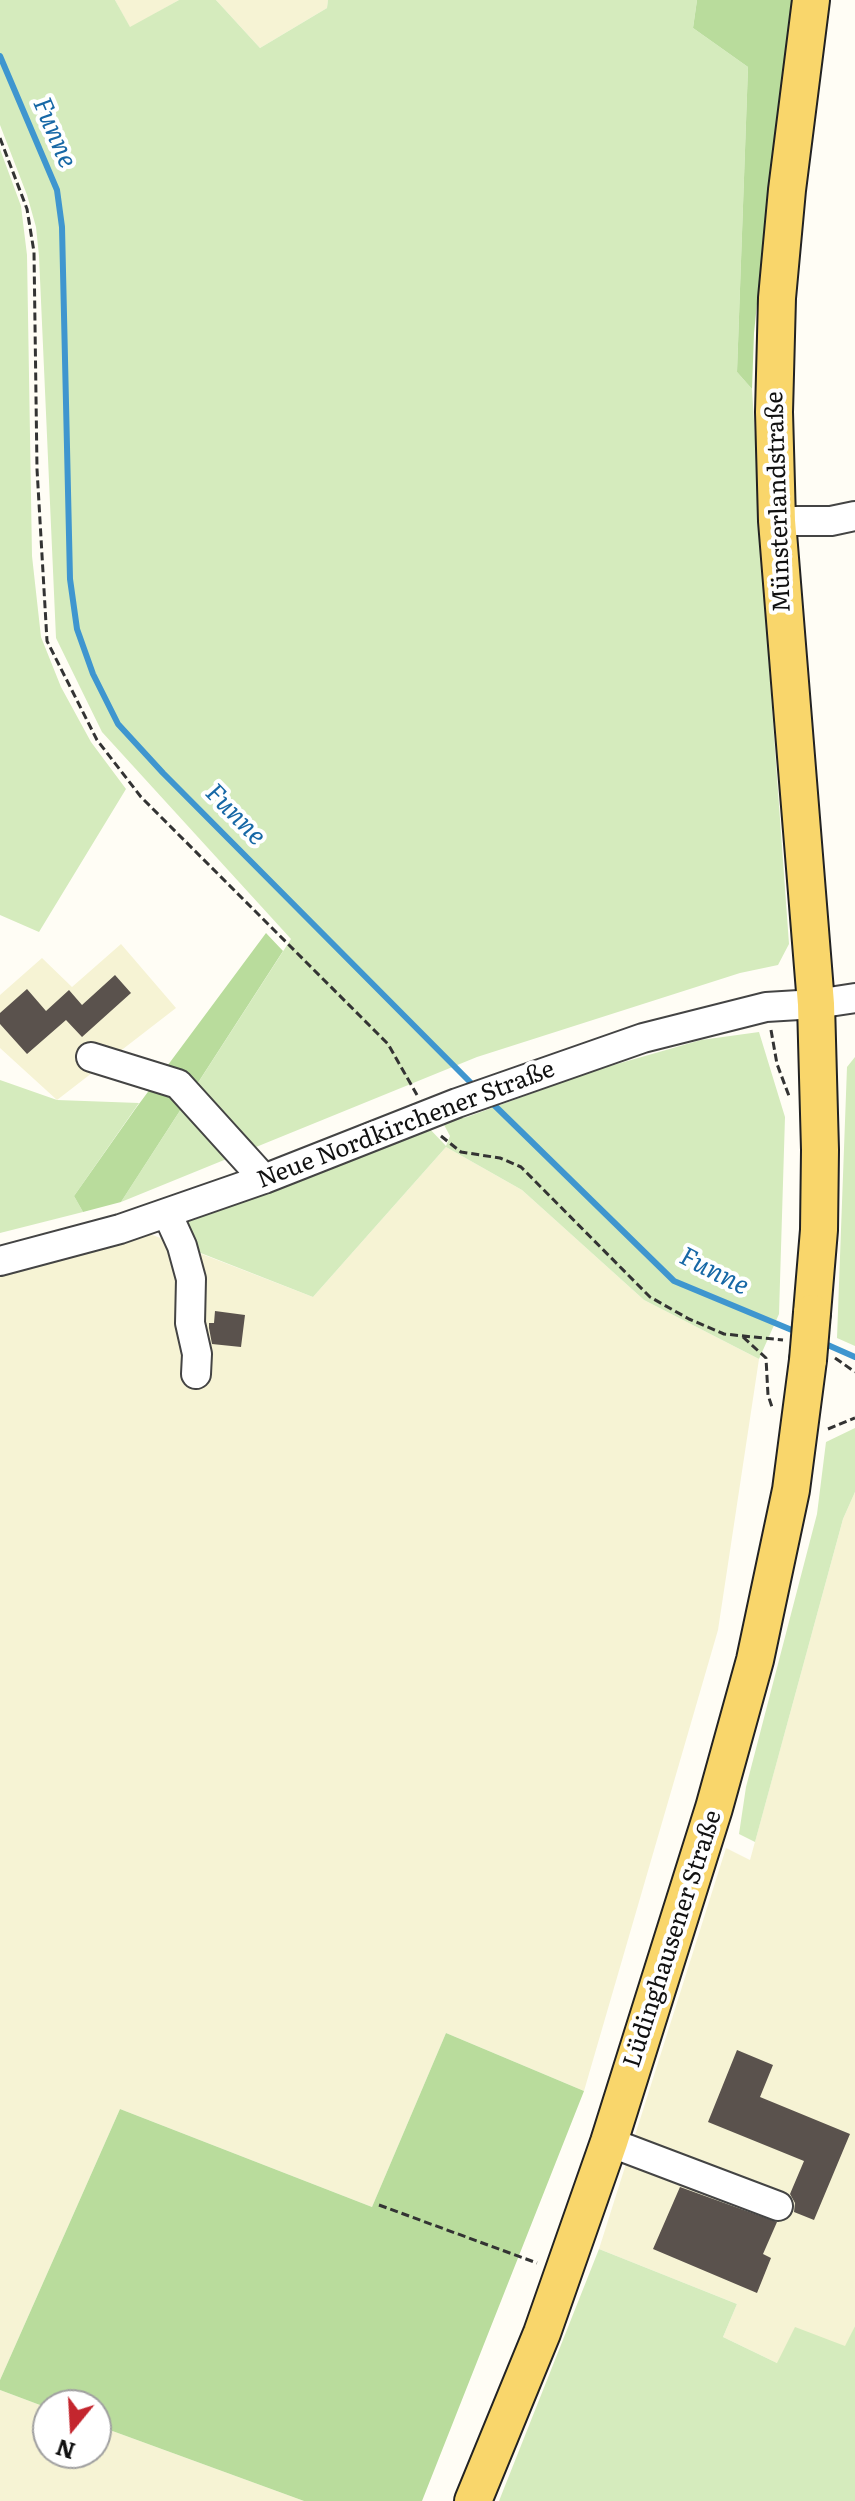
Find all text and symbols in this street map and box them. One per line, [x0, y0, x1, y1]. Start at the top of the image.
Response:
water label: Funne [25, 93, 83, 173]
street label: Münsterlandstraße [761, 391, 797, 613]
water label: Funne [198, 778, 272, 852]
street label: Neue Nordkirchener Straße [253, 1055, 559, 1195]
water label: Funne [674, 1241, 754, 1303]
street label: Lüdinghausener Straße [618, 1807, 728, 2071]
north arrow [32, 2389, 112, 2469]
text: N [51, 2432, 79, 2469]

